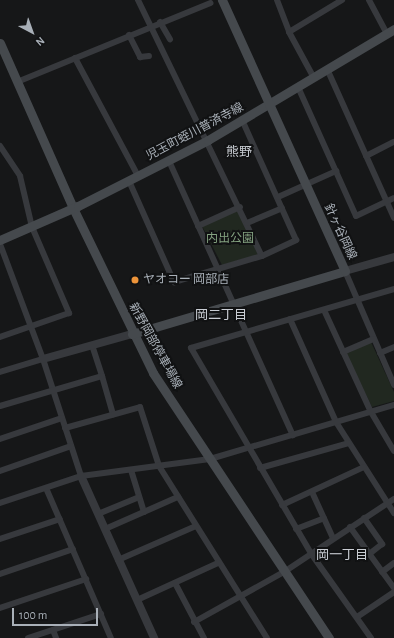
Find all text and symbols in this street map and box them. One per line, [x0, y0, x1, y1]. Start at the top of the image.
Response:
north arrow [12, 12, 52, 52]
text: N [34, 35, 47, 48]
street label: 児玉町蛭川普済寺線 [144, 100, 246, 164]
district label: 熊野 [226, 145, 252, 161]
street label: 針ヶ谷岡線 [321, 202, 359, 262]
park label: 内出公園 [206, 232, 254, 246]
place label: ヤオコー 岡部店 [143, 273, 229, 287]
marker: ヤオコー 岡部店 [130, 275, 140, 285]
street label: 新野岡部停車場線 [125, 301, 185, 391]
district label: 岡二丁目 [195, 308, 247, 324]
district label: 岡一丁目 [316, 548, 368, 564]
scale bar [14, 600, 100, 626]
text: 100 m [19, 609, 47, 621]

